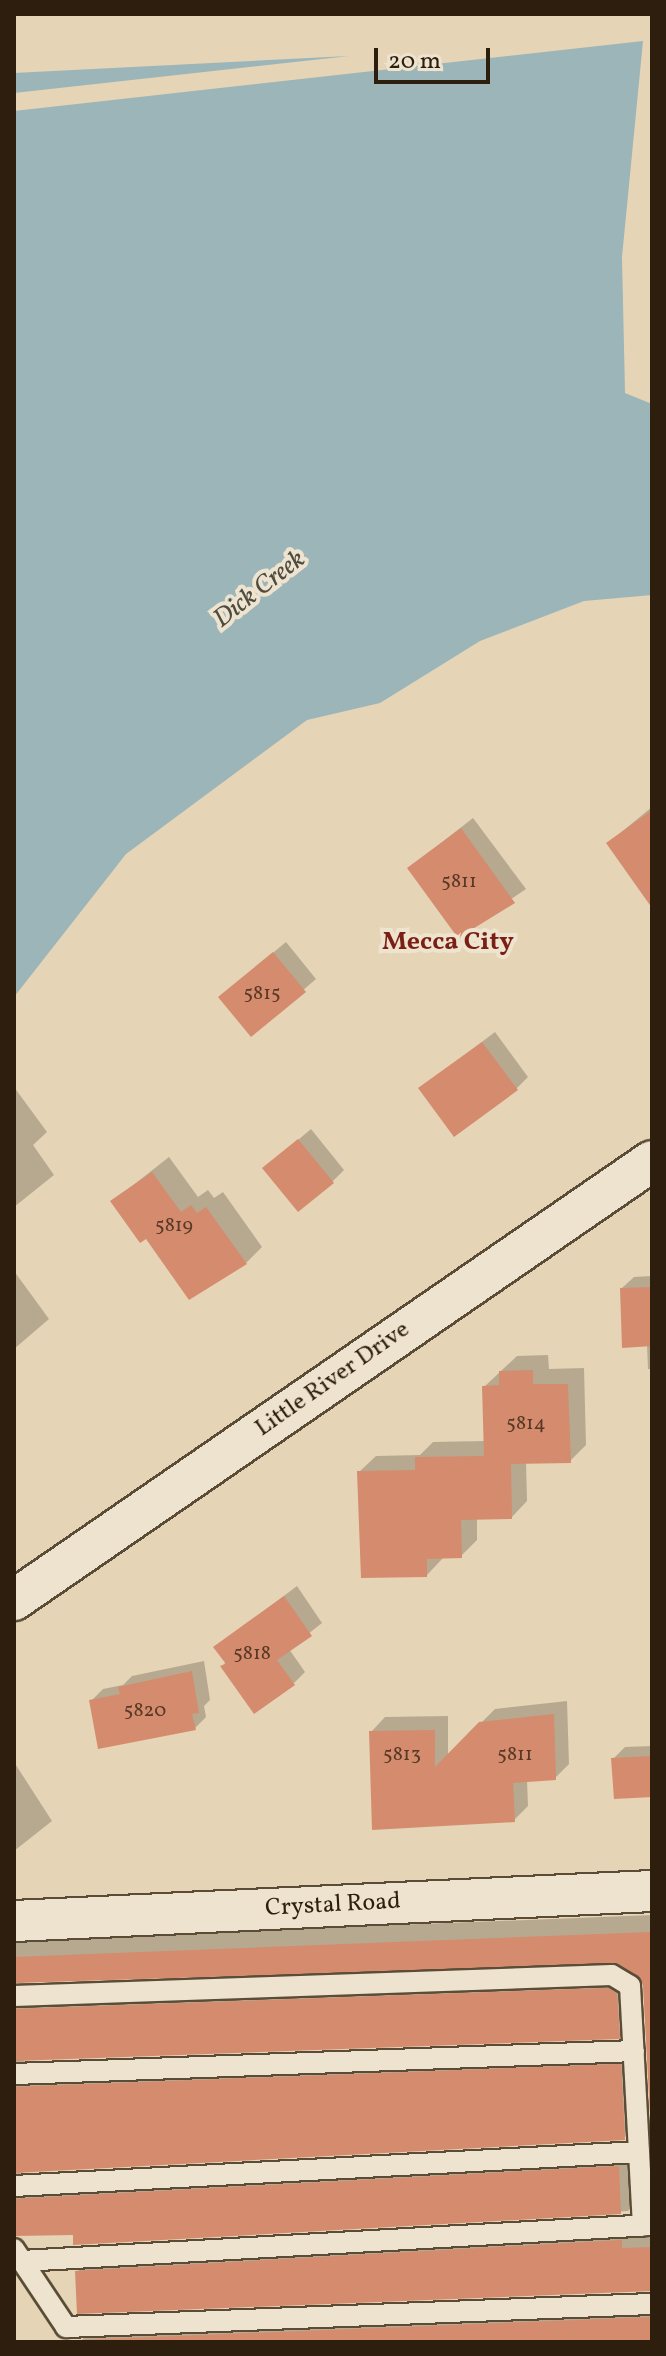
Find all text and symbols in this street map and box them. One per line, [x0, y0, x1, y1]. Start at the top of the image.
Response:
scale bar [378, 32, 494, 82]
text: 20 m [388, 45, 441, 79]
water label: Dick Creek [208, 544, 312, 636]
house number: 5811 [441, 870, 477, 894]
district label: Mecca City [382, 927, 514, 959]
house number: 5815 [243, 982, 281, 1006]
house number: 5819 [155, 1214, 193, 1238]
street label: Little River Drive [250, 1316, 416, 1444]
house number: 5814 [506, 1412, 546, 1436]
house number: 5818 [233, 1642, 271, 1666]
house number: 5820 [124, 1699, 166, 1723]
house number: 5813 [383, 1743, 421, 1767]
house number: 5811 [497, 1743, 533, 1767]
street label: Crystal Road [265, 1888, 401, 1924]

